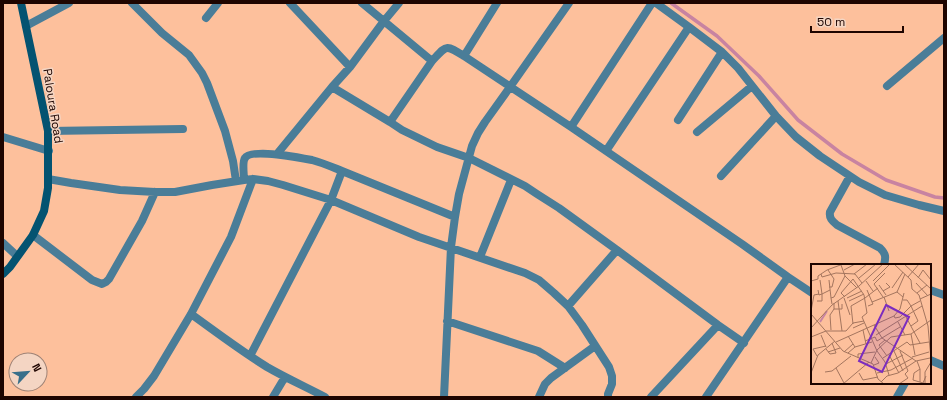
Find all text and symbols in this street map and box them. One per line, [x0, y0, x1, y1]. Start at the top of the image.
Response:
scale bar [811, 8, 903, 34]
text: 50 m [817, 14, 845, 30]
street label: Paloura Road [39, 67, 67, 145]
inset map [811, 264, 931, 384]
north arrow [8, 352, 48, 392]
text: N [29, 361, 45, 374]

